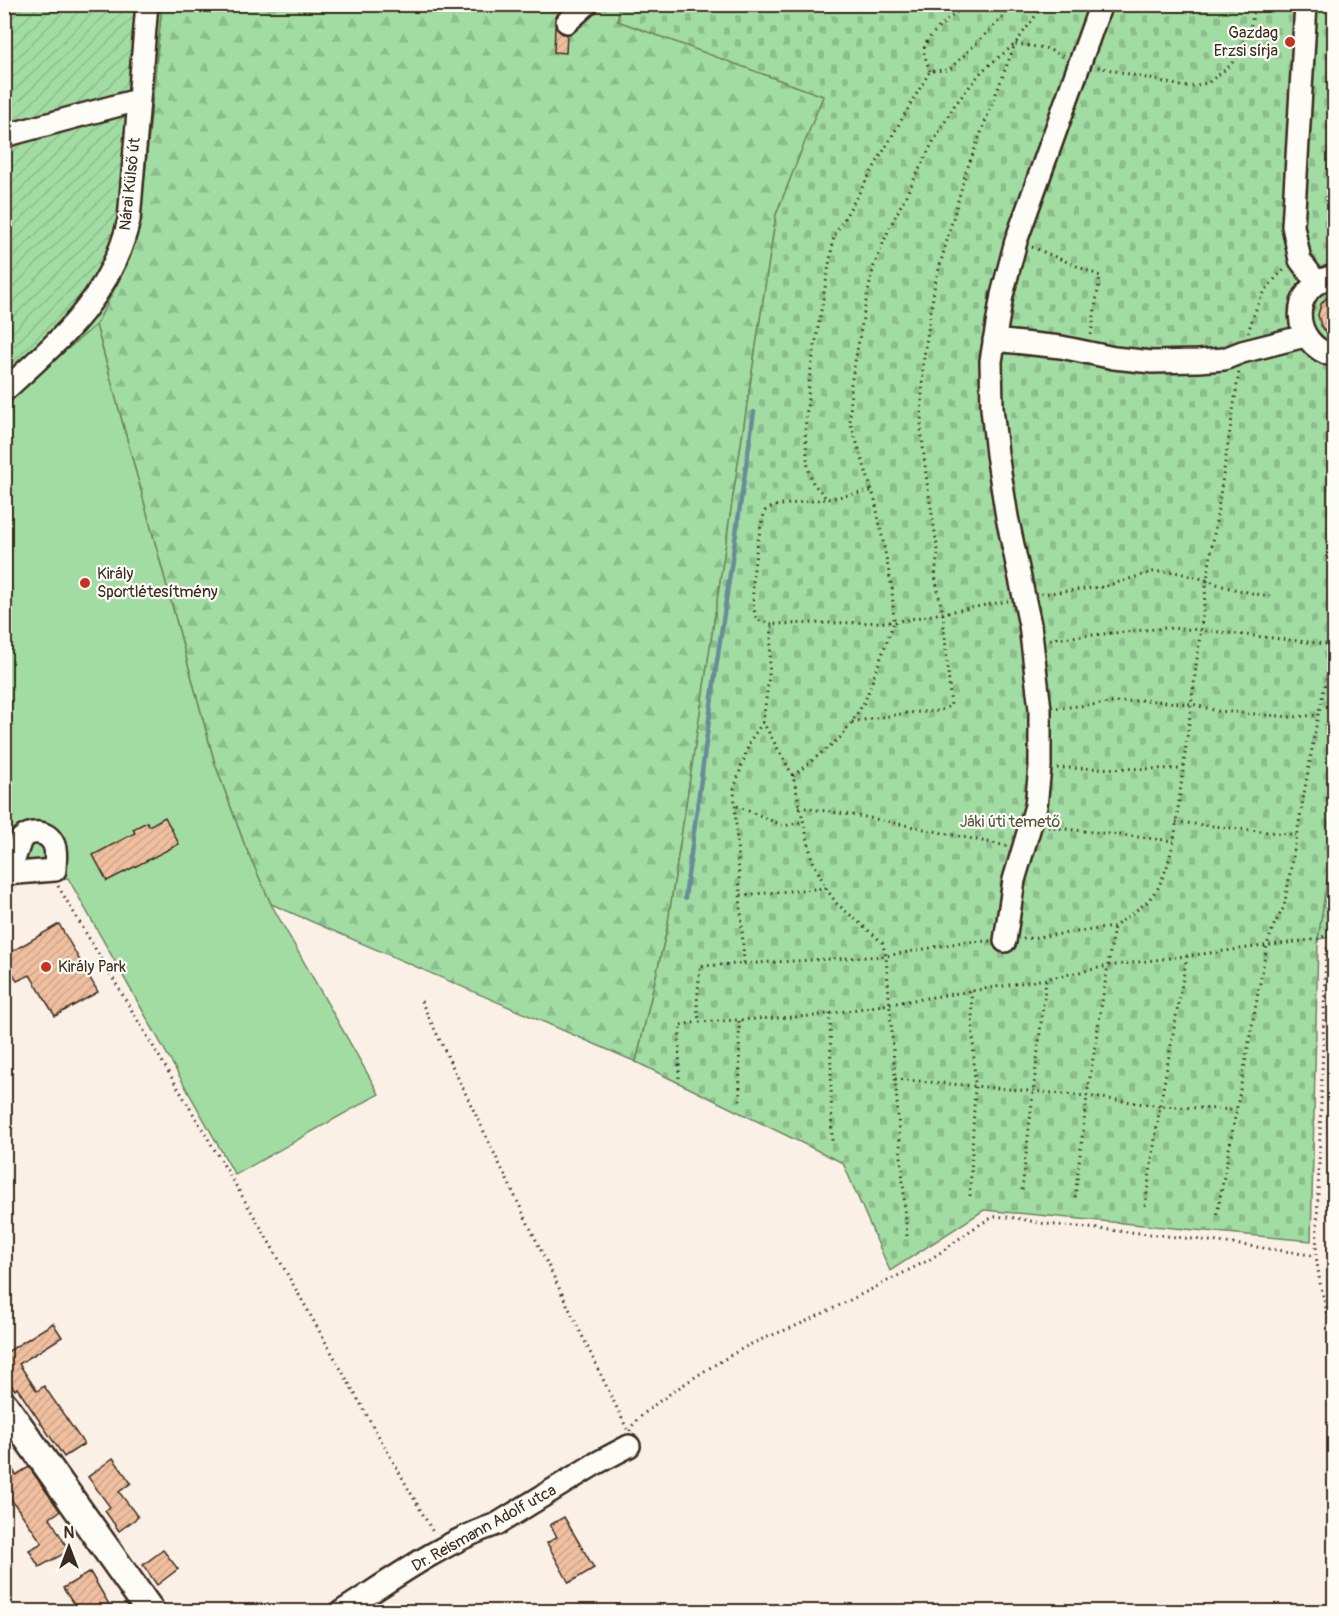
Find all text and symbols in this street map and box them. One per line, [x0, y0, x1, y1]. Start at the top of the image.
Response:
place label: Gazdag Erzsi sírja [1214, 23, 1278, 61]
marker: Gazdag Erzsi sírja [1283, 35, 1297, 49]
street label: Nárai Külső út [115, 136, 145, 232]
place label: Király Sportlétesítmény [97, 564, 218, 602]
marker: Király Sportlétesítmény [78, 576, 92, 590]
park label: Jáki úti temető [960, 812, 1061, 832]
place label: Király Park [58, 957, 126, 977]
marker: Király Park [39, 960, 53, 974]
street label: Dr. Reismann Adolf utca [408, 1480, 560, 1576]
north arrow [39, 1517, 99, 1577]
text: N [64, 1523, 75, 1543]

